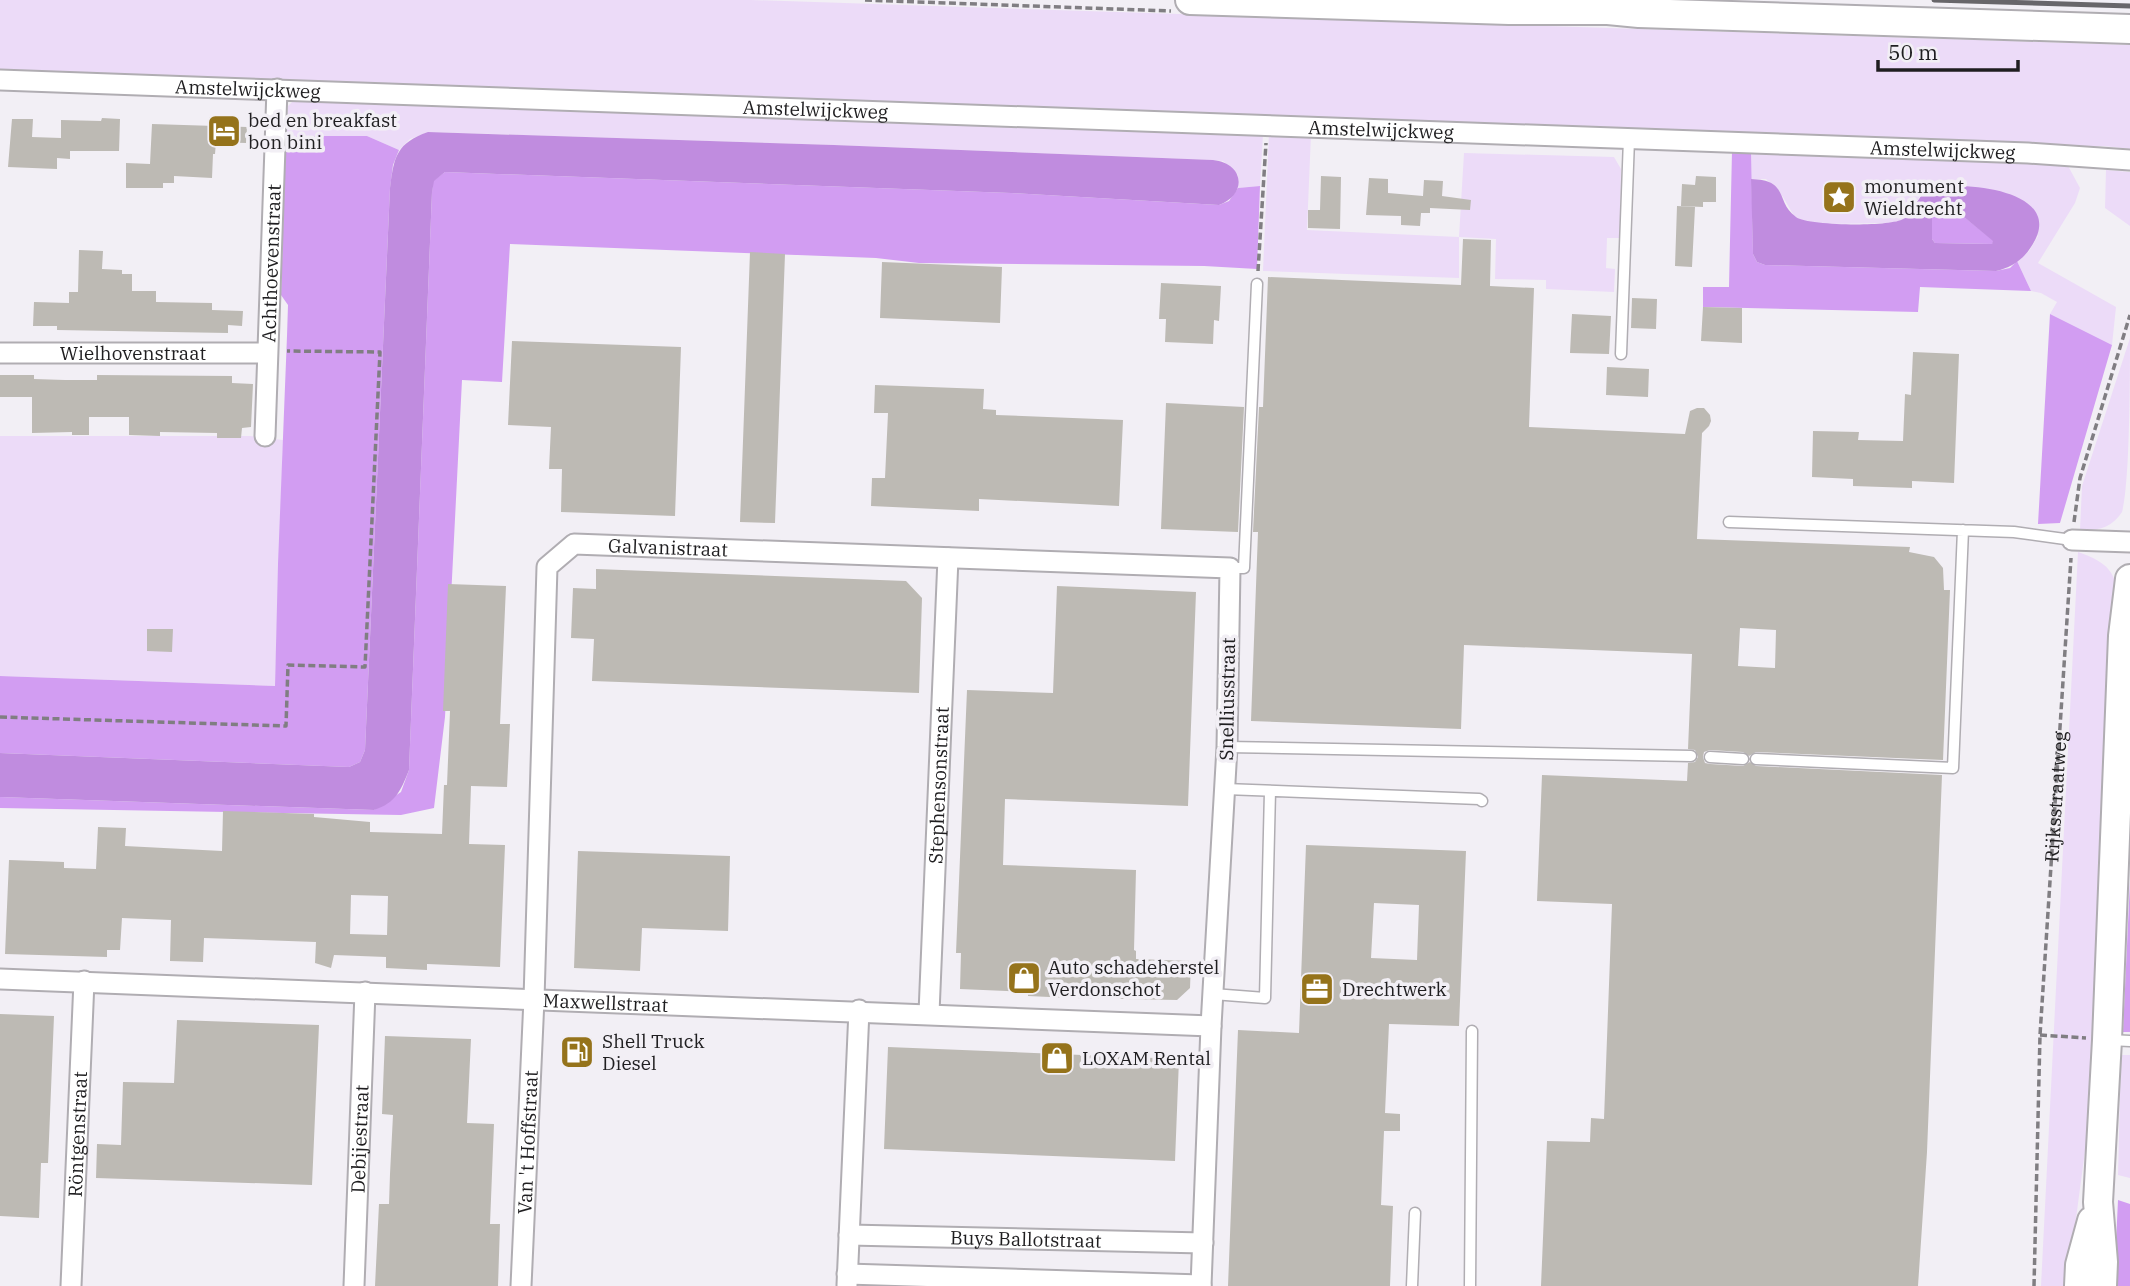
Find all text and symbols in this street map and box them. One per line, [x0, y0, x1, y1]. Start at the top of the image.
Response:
scale bar [1878, 28, 2018, 72]
text: 50 m [1888, 38, 1938, 66]
street label: Amstelwijckweg [175, 74, 322, 104]
street label: Amstelwijckweg [742, 95, 889, 124]
place label: bed en breakfast bon bini [248, 108, 397, 154]
hotel icon: bed en breakfast bon bini [205, 112, 243, 150]
street label: Amstelwijckweg [1308, 115, 1455, 144]
street label: Amstelwijckweg [1870, 135, 2017, 165]
place label: monument Wieldrecht [1864, 174, 1964, 220]
place icon: monument Wieldrecht [1820, 178, 1858, 216]
street label: Achthoevenstraat [256, 183, 286, 343]
street label: Wielhovenstraat [60, 341, 206, 365]
street label: Galvanistraat [608, 533, 729, 562]
street label: Snelliusstraat [1214, 637, 1240, 761]
street label: Stephensonstraat [923, 706, 954, 864]
street label: Rijksstraatweg [2039, 729, 2072, 863]
place label: Auto schadeherstel Verdonschot [1048, 955, 1220, 1001]
shop icon: Auto schadeherstel Verdonschot [1005, 959, 1043, 997]
office icon: Drechtwerk [1298, 970, 1336, 1008]
place label: Drechtwerk [1342, 977, 1447, 1001]
street label: Maxwellstraat [542, 988, 669, 1017]
place label: Shell Truck Diesel [602, 1029, 705, 1075]
fuel station icon: Shell Truck Diesel [558, 1033, 596, 1071]
shop icon: LOXAM Rental [1038, 1039, 1076, 1077]
place label: LOXAM Rental [1082, 1046, 1211, 1070]
street label: Van 't Hoffstraat [512, 1069, 543, 1215]
street label: Röntgenstraat [63, 1070, 92, 1198]
street label: Debijestraat [345, 1084, 374, 1194]
street label: Buys Ballotstraat [950, 1225, 1102, 1253]

